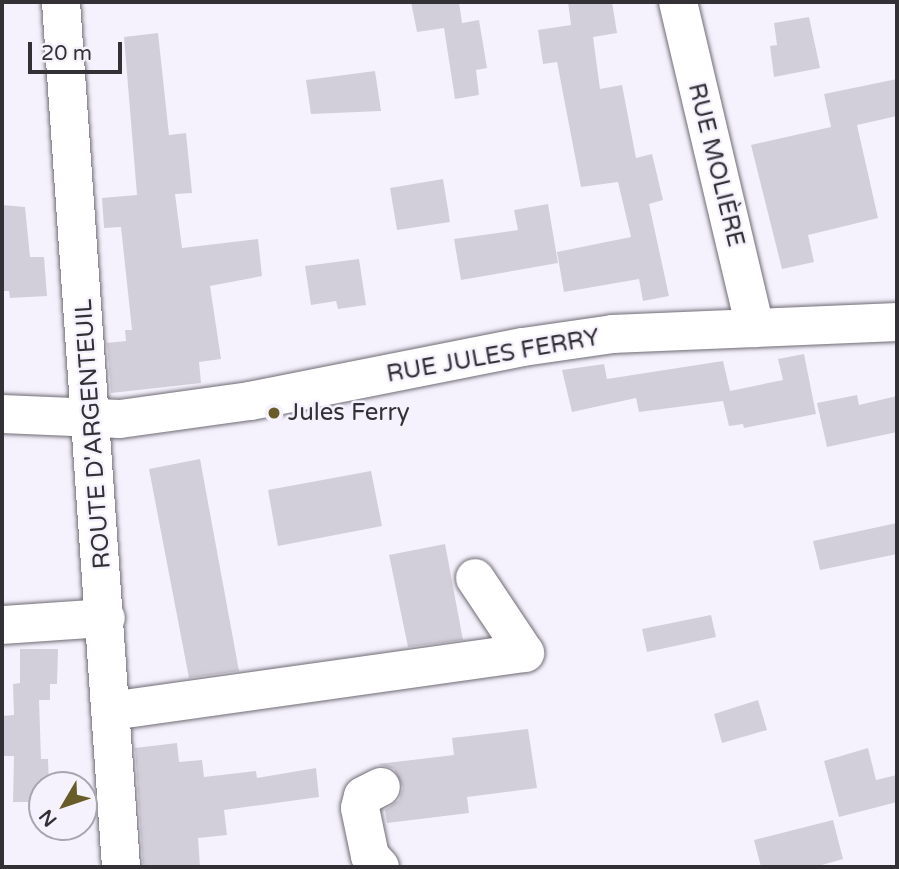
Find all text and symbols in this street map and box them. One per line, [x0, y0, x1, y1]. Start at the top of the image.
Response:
scale bar [32, 28, 126, 72]
text: 20 m [41, 41, 92, 66]
street label: RUE MOLIÈRE [682, 80, 750, 250]
street label: ROUTE D'ARGENTEUIL [69, 298, 117, 570]
street label: RUE JULES FERRY [384, 323, 602, 389]
place label: Jules Ferry [288, 399, 410, 427]
marker: Jules Ferry [266, 405, 282, 421]
north arrow [28, 771, 98, 841]
text: N [35, 805, 62, 831]

